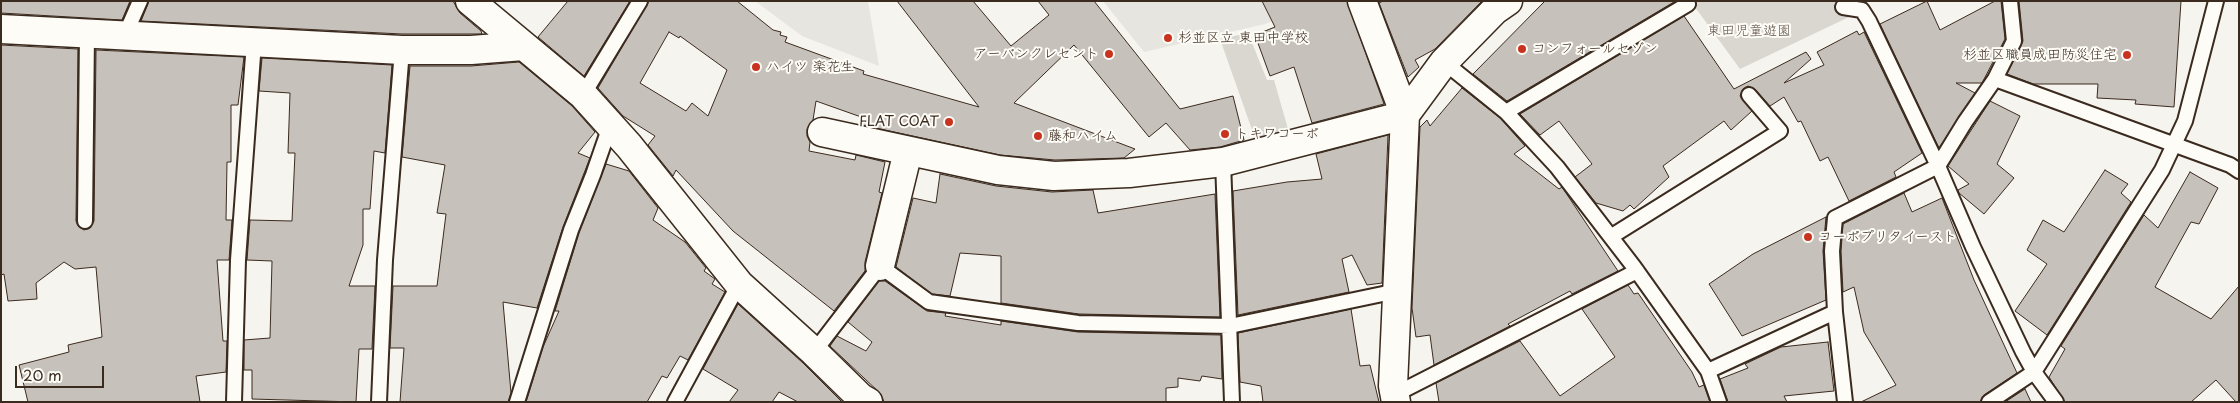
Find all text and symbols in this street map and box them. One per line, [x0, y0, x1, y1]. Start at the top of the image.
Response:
park label: 東田児童遊園 [1707, 23, 1791, 39]
place label: 杉並区立 東田中学校 [1178, 30, 1309, 46]
marker: 杉並区立 東田中学校 [1162, 32, 1174, 44]
place label: コンフォールセゾン [1532, 41, 1658, 57]
marker: コンフォールセゾン [1516, 43, 1528, 55]
place label: アーバンクレセント [974, 46, 1099, 62]
place label: 杉並区職員成田防災住宅 [1963, 47, 2117, 63]
marker: アーバンクレセント [1103, 48, 1115, 60]
marker: 杉並区職員成田防災住宅 [2121, 49, 2133, 61]
place label: ハイツ 楽花生 [766, 59, 855, 75]
marker: ハイツ 楽花生 [750, 61, 762, 73]
place label: FLAT COAT [859, 114, 939, 130]
marker: FLAT COAT [943, 116, 955, 128]
place label: トキワコーポ [1235, 126, 1319, 142]
place label: 藤和ハイム [1048, 128, 1118, 144]
marker: トキワコーポ [1219, 128, 1231, 140]
marker: 藤和ハイム [1032, 130, 1044, 142]
place label: コーポプリタイースト [1818, 229, 1957, 245]
marker: コーポプリタイースト [1802, 231, 1814, 243]
scale bar [18, 356, 106, 388]
text: 20 m [23, 363, 62, 386]

